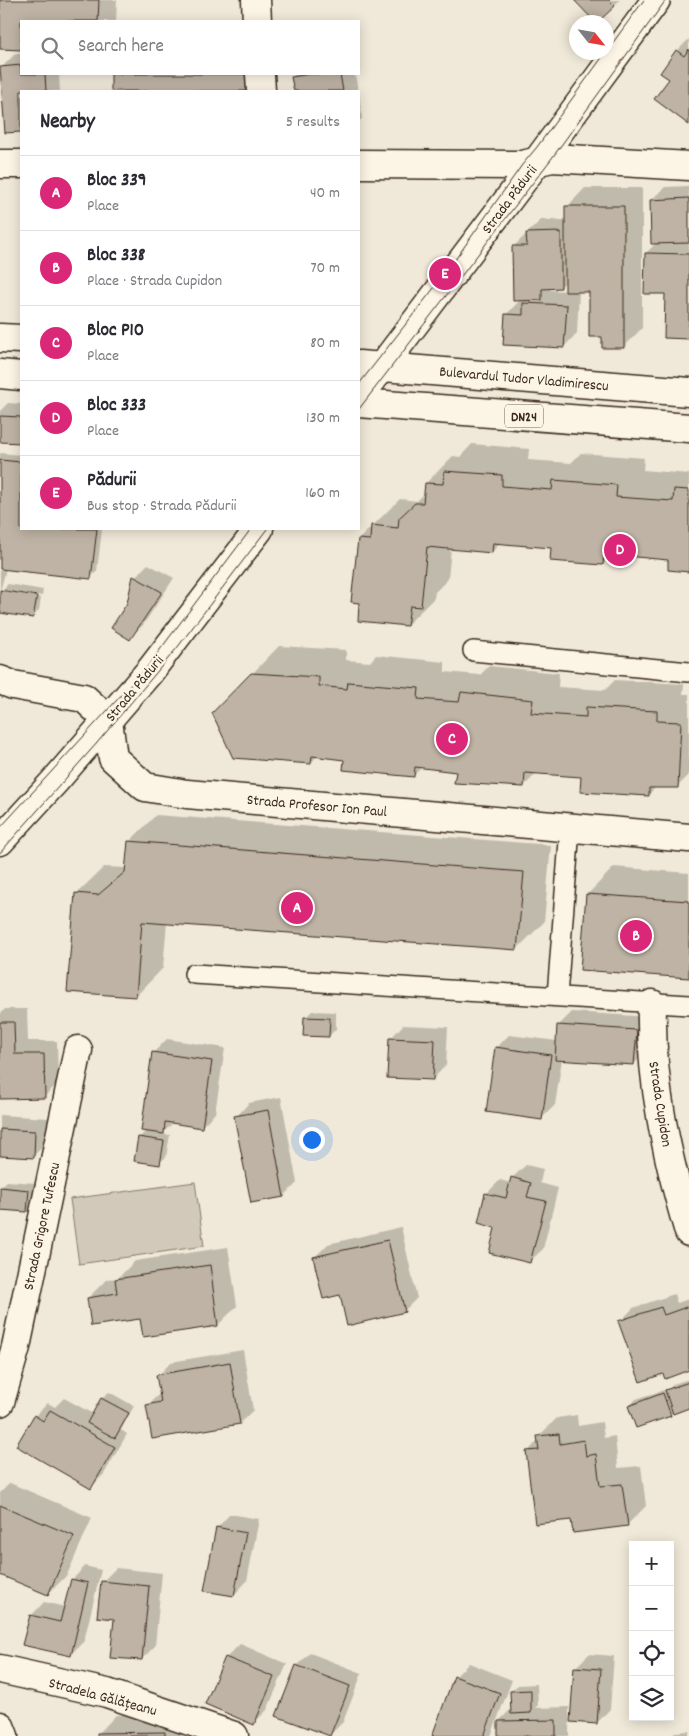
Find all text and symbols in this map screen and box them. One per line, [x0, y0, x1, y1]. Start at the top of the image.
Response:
north arrow [569, 15, 614, 60]
search box [20, 20, 360, 75]
icon: search [38, 34, 66, 62]
text: Search here [78, 34, 164, 61]
text: Nearby [40, 108, 95, 138]
text: 5 results [286, 111, 340, 134]
street label: Strada Pădurii [477, 161, 544, 239]
text: Bloc 339 [87, 168, 147, 195]
text: A [52, 182, 60, 205]
text: 40 m [310, 182, 340, 205]
text: Place [87, 195, 119, 218]
text: Bloc 338 [87, 243, 145, 270]
pin: E [429, 255, 461, 293]
text: B [52, 257, 60, 280]
text: 70 m [310, 257, 340, 280]
text: Place · Strada Cupidon [87, 270, 222, 293]
text: Bloc P10 [87, 318, 144, 345]
text: C [52, 332, 60, 355]
text: 80 m [310, 332, 340, 355]
text: Place [87, 345, 119, 368]
street label: Bulevardul Tudor Vladimirescu [438, 362, 609, 398]
text: Bloc 333 [87, 393, 146, 420]
road number: DN24 [505, 404, 543, 428]
text: D [52, 407, 60, 430]
text: 130 m [306, 407, 340, 430]
text: Place [87, 420, 119, 443]
text: Pădurii [87, 468, 136, 495]
text: E [52, 482, 60, 505]
text: 160 m [305, 482, 340, 505]
text: Bus stop · Strada Pădurii [87, 495, 237, 518]
pin: D [604, 531, 636, 569]
street label: Strada Pădurii [101, 651, 170, 727]
pin: C [436, 720, 468, 758]
street label: Strada Profesor Ion Paul [246, 790, 388, 824]
pin: A [281, 889, 313, 927]
pin: B [620, 917, 652, 955]
street label: Strada Cupidon [641, 1060, 677, 1149]
your location [299, 1127, 325, 1153]
street label: Strada Grigore Tufescu [19, 1160, 67, 1292]
map controls [629, 1541, 674, 1721]
button: + [629, 1541, 674, 1586]
button: − [629, 1586, 674, 1631]
button: locate [629, 1631, 674, 1676]
street label: Stradela Gălățeanu [46, 1673, 159, 1723]
button: layers [629, 1676, 674, 1721]

